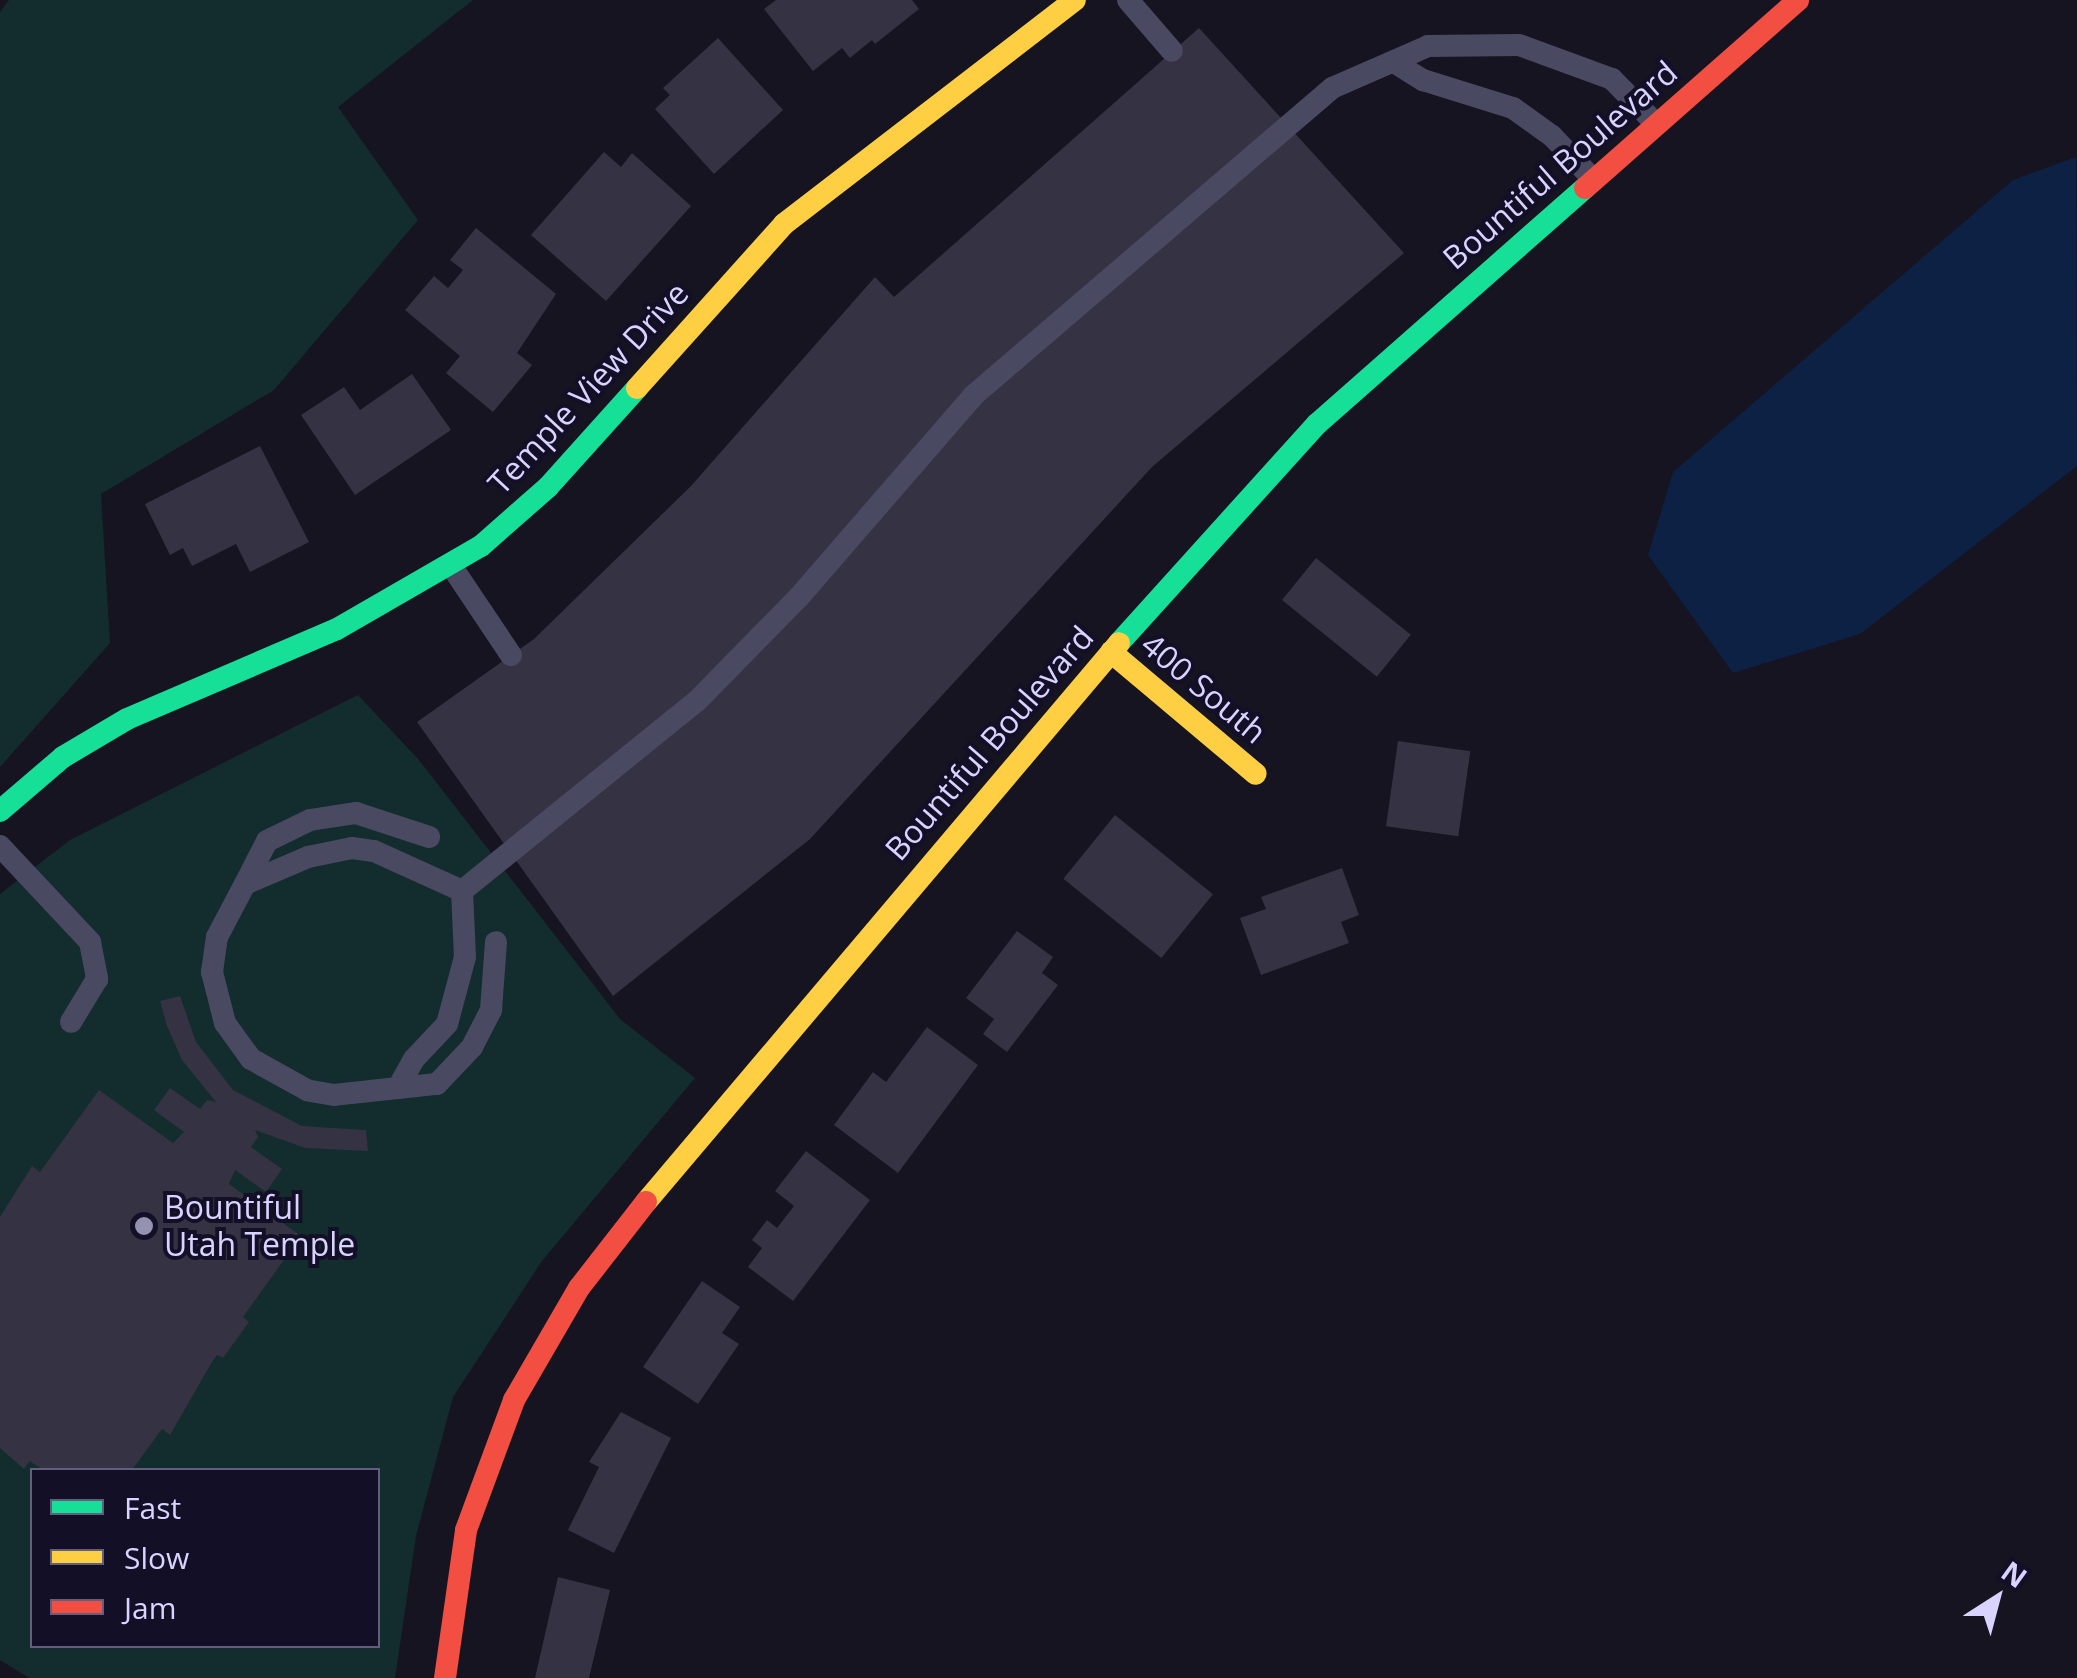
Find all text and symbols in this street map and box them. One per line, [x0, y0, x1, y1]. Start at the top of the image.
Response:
street label: Bountiful Boulevard [1435, 53, 1685, 277]
street label: Temple View Drive [480, 274, 696, 502]
street label: Bountiful Boulevard [877, 618, 1101, 868]
street label: 400 South [1134, 625, 1274, 751]
place label: Bountiful Utah Temple [164, 1189, 355, 1264]
marker: Bountiful Utah Temple [133, 1215, 155, 1237]
legend [30, 1468, 380, 1648]
text: Fast [124, 1487, 181, 1528]
text: Slow [124, 1537, 189, 1578]
north arrow [1947, 1548, 2047, 1648]
text: N [1994, 1552, 2035, 1596]
text: Jam [124, 1587, 177, 1628]

